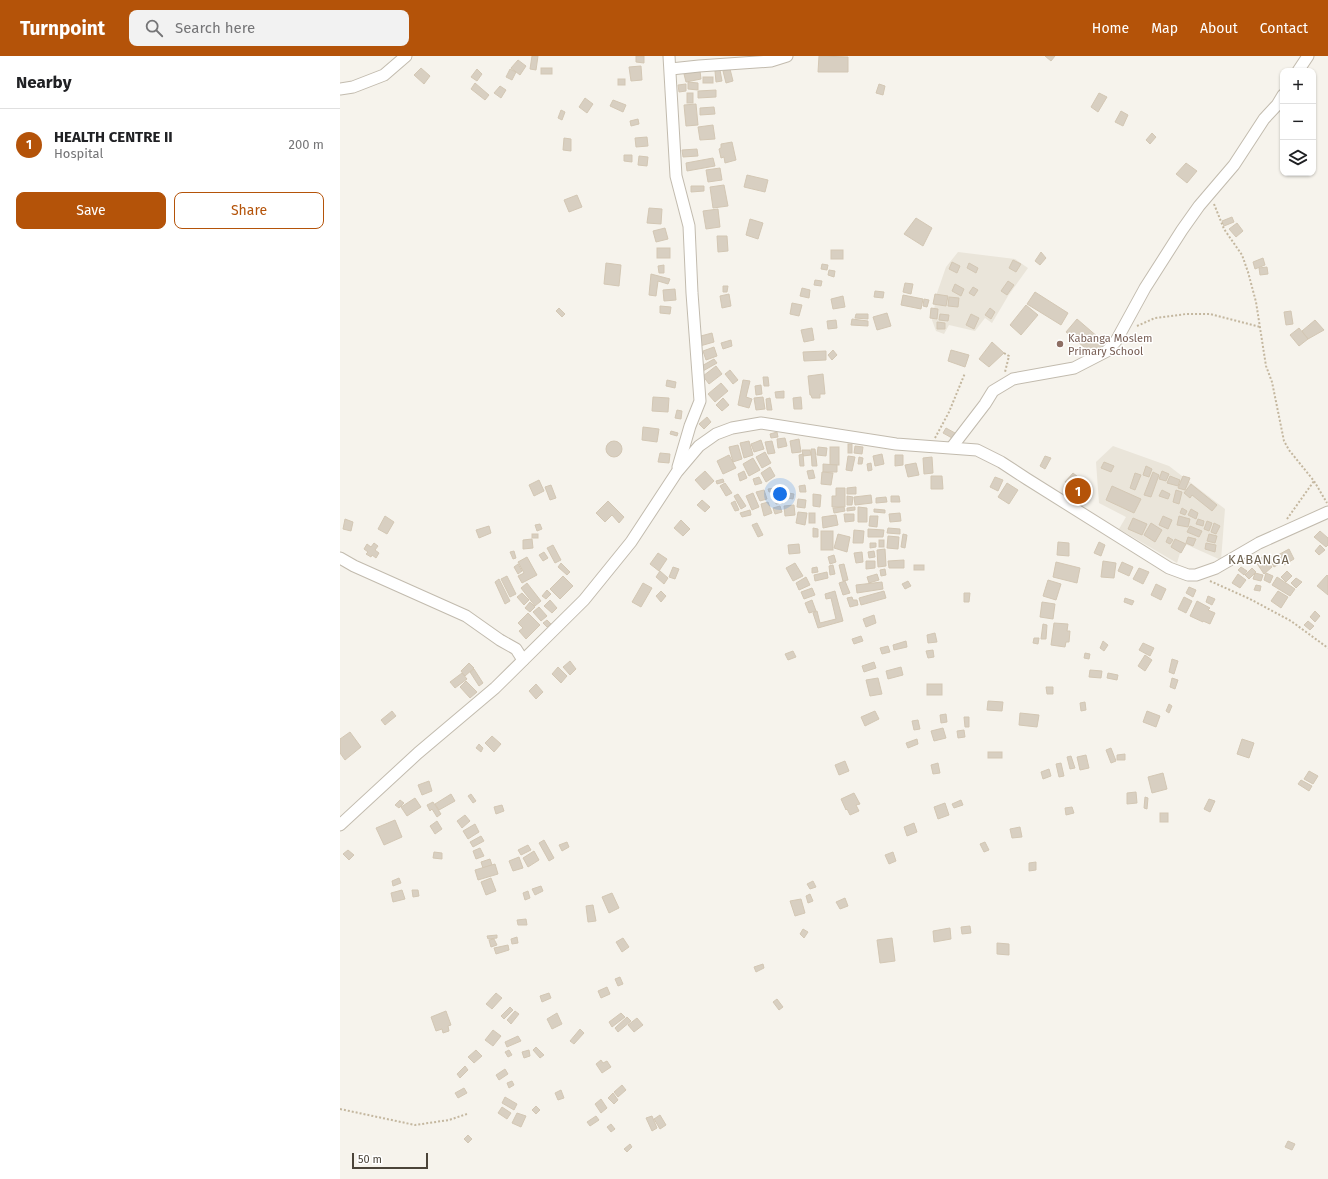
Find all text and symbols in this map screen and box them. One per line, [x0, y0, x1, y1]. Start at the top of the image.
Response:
search box [129, 10, 409, 46]
text: Turnpoint [20, 17, 105, 40]
icon: search [143, 17, 165, 39]
text: Search here [175, 19, 255, 37]
text: Home [1092, 20, 1129, 37]
text: Map [1151, 20, 1178, 37]
text: About [1200, 20, 1238, 37]
text: Contact [1260, 20, 1308, 37]
map controls [1280, 68, 1316, 176]
button: + [1280, 68, 1316, 104]
text: Nearby [16, 72, 71, 93]
button: − [1280, 104, 1316, 140]
text: HEALTH CENTRE II [54, 128, 173, 146]
text: 1 [26, 137, 32, 152]
text: 200 m [288, 137, 324, 152]
button: layers [1280, 140, 1316, 176]
text: Hospital [54, 146, 103, 161]
button: Save [16, 192, 166, 229]
button: Share [174, 192, 324, 229]
place label: Kabanga Moslem Primary School [1068, 332, 1152, 358]
marker: Kabanga Moslem Primary School [1055, 339, 1065, 349]
pin: 1 [1065, 476, 1091, 506]
your location [770, 484, 790, 504]
district label: KABANGA [1228, 552, 1290, 567]
scale bar [352, 1151, 428, 1170]
text: 50 m [358, 1153, 382, 1166]

